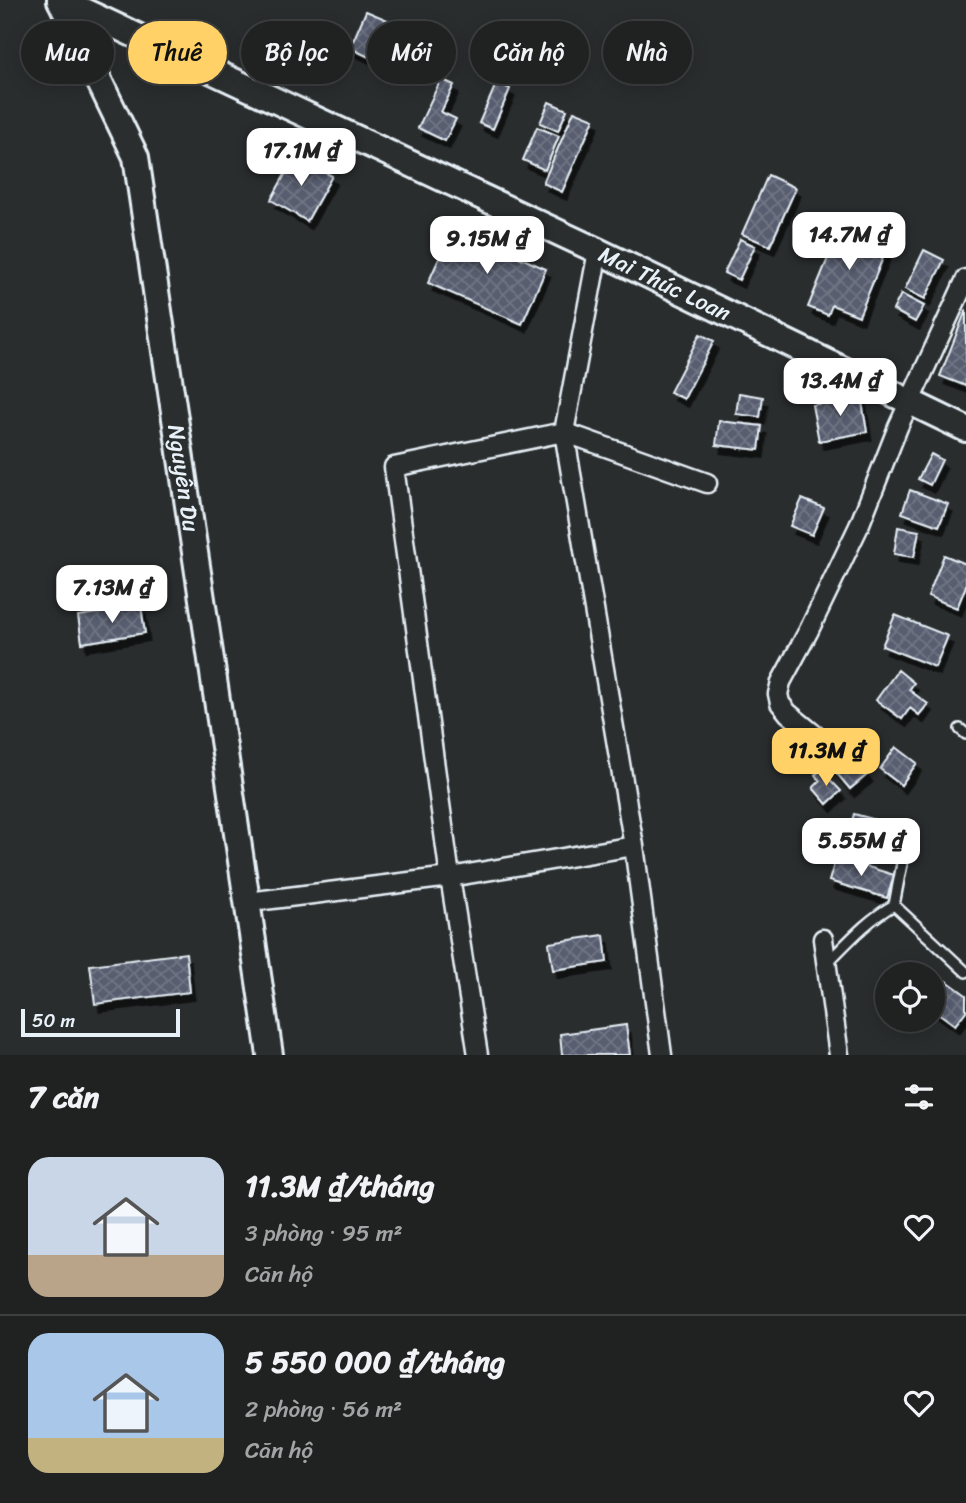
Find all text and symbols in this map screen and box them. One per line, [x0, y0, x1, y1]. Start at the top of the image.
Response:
chip: Mua [21, 21, 114, 84]
chip: Thuê [128, 21, 227, 84]
chip: Bộ lọc [241, 21, 353, 84]
chip: Mới [367, 21, 456, 84]
chip: Căn hộ [470, 21, 589, 84]
chip: Nhà [603, 21, 692, 84]
pin: 17.1M ₫ [236, 128, 366, 188]
text: 17.1M ₫ [263, 130, 339, 171]
pin: 14.7M ₫ [784, 212, 914, 272]
text: 14.7M ₫ [808, 214, 890, 255]
pin: 9.15M ₫ [422, 216, 552, 276]
text: 9.15M ₫ [446, 218, 528, 259]
street label: Mai Thúc Loan [591, 234, 738, 334]
pin: 13.4M ₫ [775, 358, 905, 418]
text: 13.4M ₫ [800, 360, 880, 401]
street label: Nguyễn Du [155, 422, 212, 535]
pin: 7.13M ₫ [47, 566, 177, 625]
text: 7.13M ₫ [72, 567, 152, 608]
pin: 11.3M ₫ [761, 728, 891, 788]
text: 11.3M ₫ [788, 730, 864, 771]
pin: 5.55M ₫ [796, 818, 926, 878]
text: 5.55M ₫ [818, 820, 904, 861]
map controls [875, 962, 945, 1032]
button: locate [875, 962, 945, 1032]
text: 50 m [32, 1004, 75, 1037]
scale bar [21, 1006, 180, 1038]
text: 7 căn [28, 1070, 99, 1124]
icon: filters [900, 1078, 938, 1116]
text: 11.3M ₫/tháng [245, 1159, 435, 1213]
icon: home [84, 1185, 168, 1269]
icon: heart [900, 1208, 938, 1246]
text: 3 phòng · 95 m² [245, 1213, 403, 1254]
text: Căn hộ [245, 1254, 313, 1295]
text: 5 550 000 ₫/tháng [245, 1335, 505, 1389]
icon: home [84, 1361, 168, 1445]
icon: heart [900, 1384, 938, 1422]
text: 2 phòng · 56 m² [245, 1389, 402, 1430]
text: Căn hộ [245, 1430, 313, 1471]

